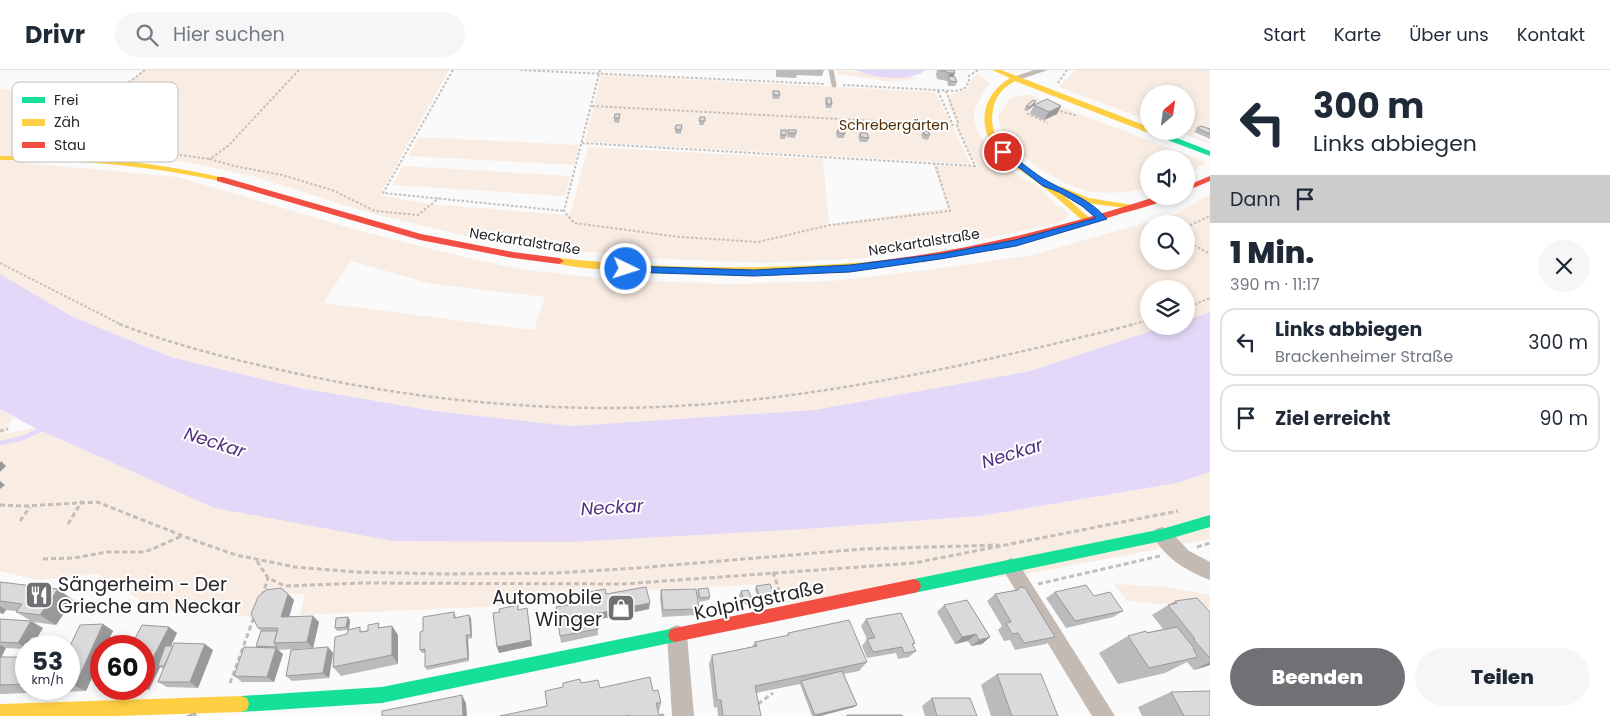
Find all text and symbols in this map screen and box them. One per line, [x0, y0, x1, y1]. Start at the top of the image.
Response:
search box [115, 12, 465, 57]
text: Drivr [25, 18, 85, 51]
icon: search [133, 21, 161, 49]
text: Hier suchen [173, 21, 285, 48]
text: Start [1263, 22, 1306, 47]
text: Karte [1334, 22, 1381, 47]
text: Über uns [1409, 22, 1489, 47]
text: Kontakt [1517, 22, 1585, 47]
text: 300 m [1313, 81, 1424, 130]
legend [12, 82, 178, 162]
north arrow [1140, 85, 1195, 140]
map controls [1140, 85, 1195, 335]
text: Frei [54, 90, 78, 110]
icon: left [1230, 90, 1295, 155]
text: Zäh [54, 112, 80, 132]
park label: Schrebergärten [839, 115, 949, 135]
text: Links abbiegen [1313, 128, 1477, 159]
pin [982, 131, 1024, 173]
text: Stau [54, 135, 86, 155]
icon: arrive [989, 138, 1017, 166]
button: sound [1140, 150, 1195, 205]
icon: arrive [1291, 185, 1319, 213]
text: Dann [1230, 186, 1281, 213]
button: search [1140, 215, 1195, 270]
street label: Neckartalstraße [468, 222, 582, 260]
street label: Neckartalstraße [867, 223, 981, 261]
text: 1 Min. [1230, 231, 1314, 274]
button: close [1538, 240, 1590, 292]
position arrow [599, 242, 651, 294]
text: 390 m · 11:17 [1230, 273, 1320, 296]
button: layers [1140, 280, 1195, 335]
text: Links abbiegen [1275, 316, 1422, 343]
icon: left [1232, 328, 1260, 356]
text: 300 m [1528, 329, 1588, 356]
text: Brackenheimer Straße [1275, 345, 1453, 368]
icon: arrive [1232, 404, 1260, 432]
text: Ziel erreicht [1275, 405, 1391, 432]
text: 90 m [1539, 405, 1588, 432]
water label: Neckar [181, 420, 250, 464]
water label: Neckar [978, 431, 1047, 474]
water label: Neckar [580, 493, 645, 521]
place label: Sängerheim - Der Grieche am Neckar [58, 571, 241, 620]
street label: Kolpingstraße [692, 573, 826, 627]
restaurant icon: Sängerheim - Der Grieche am Neckar [24, 580, 54, 610]
place label: Automobile Winger [492, 584, 602, 633]
shop icon: Automobile Winger [606, 593, 636, 623]
speed limit sign: 60 [90, 635, 155, 700]
text: 53 [32, 644, 63, 679]
button: Beenden [1230, 648, 1405, 706]
button: Teilen [1415, 648, 1590, 706]
text: km/h [32, 671, 63, 688]

